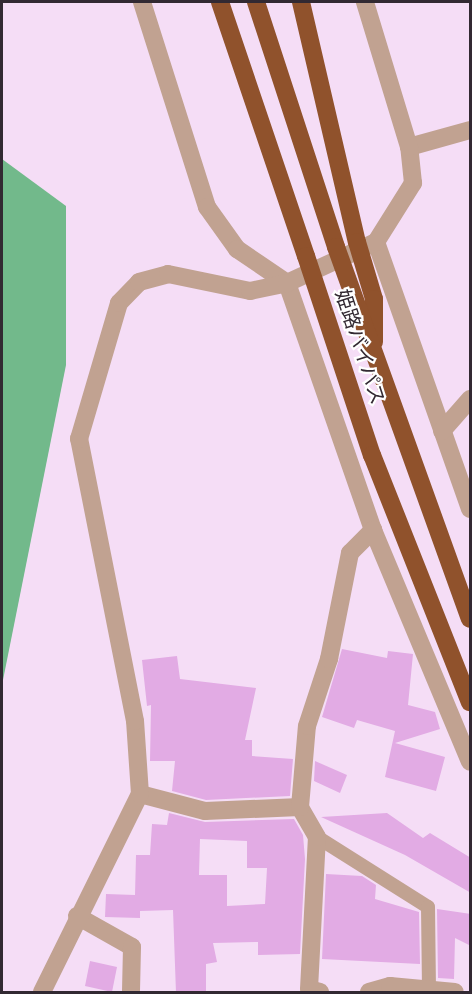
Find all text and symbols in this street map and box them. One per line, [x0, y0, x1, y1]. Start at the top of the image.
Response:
street label: 姫路バイパス [330, 286, 390, 408]

